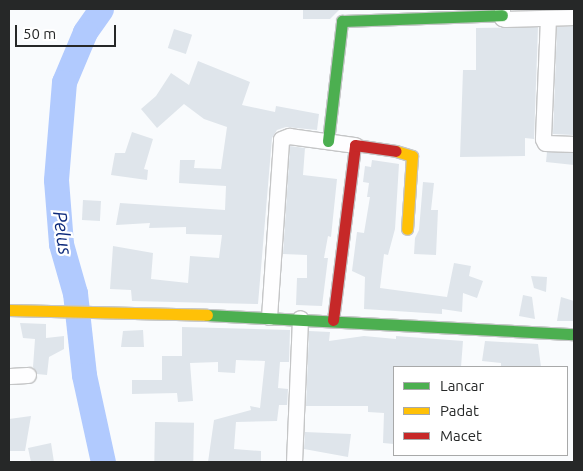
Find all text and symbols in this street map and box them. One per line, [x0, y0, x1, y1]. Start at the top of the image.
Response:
scale bar [18, 15, 119, 47]
text: 50 m [23, 25, 56, 42]
water label: Pelus [48, 210, 76, 256]
legend [393, 366, 568, 456]
text: Lancar [440, 377, 484, 394]
text: Padat [440, 402, 479, 419]
text: Macet [440, 427, 482, 444]

